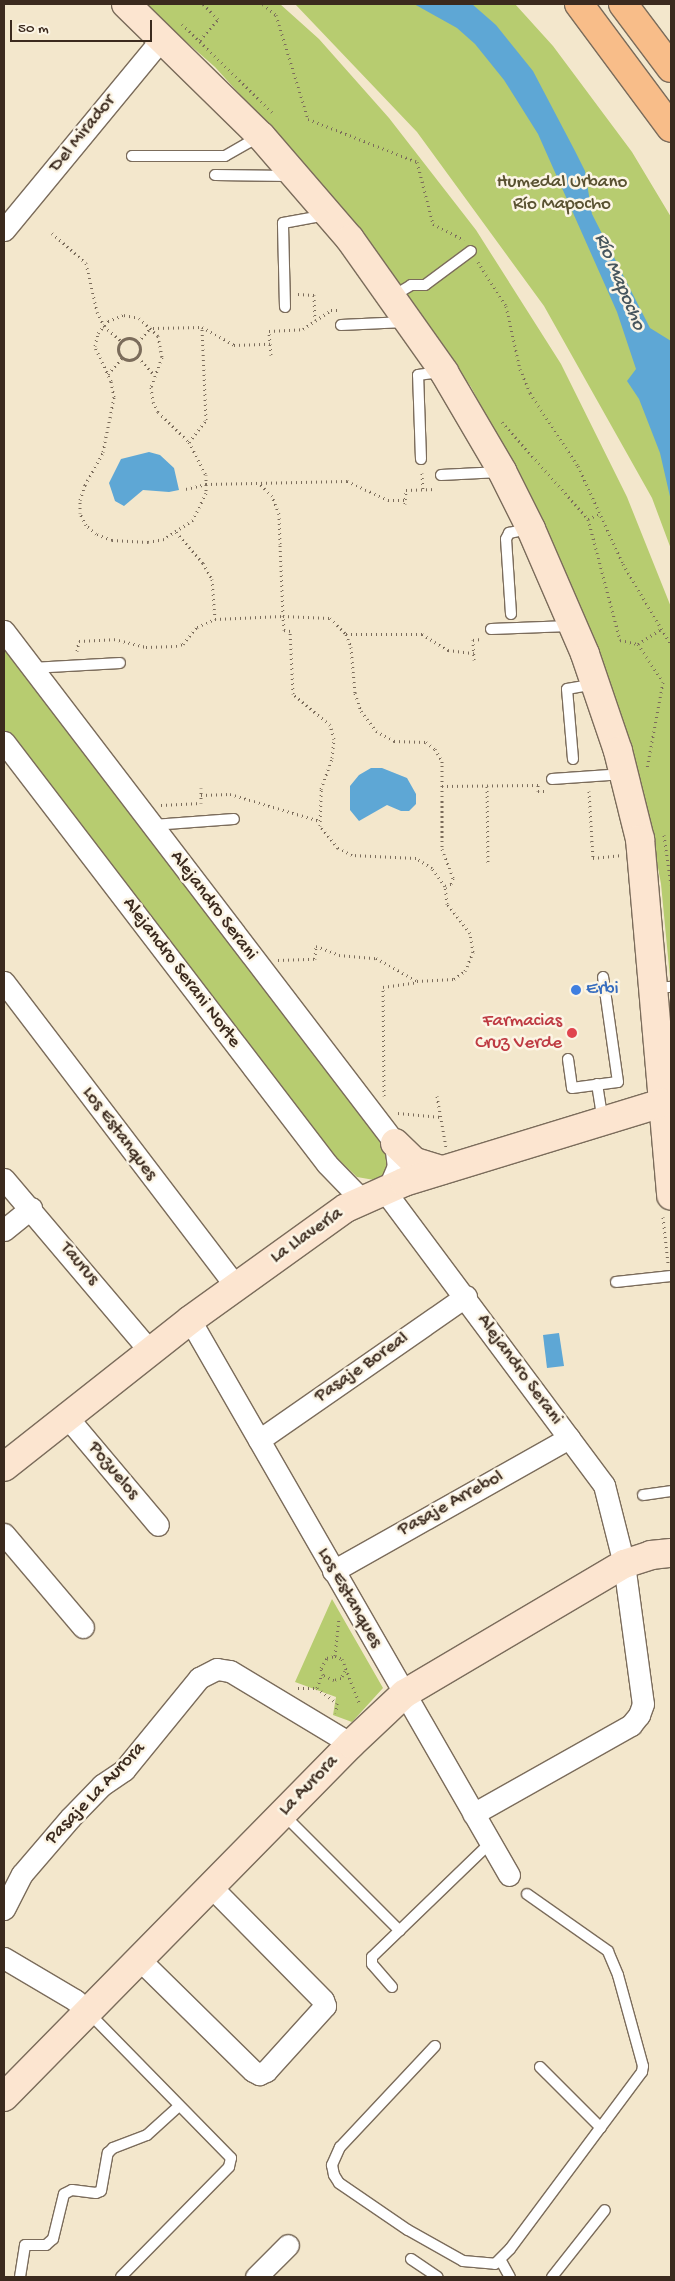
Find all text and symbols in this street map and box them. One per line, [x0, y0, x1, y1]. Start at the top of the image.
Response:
scale bar [12, 10, 155, 42]
text: 50 m [18, 20, 49, 38]
street label: Del Mirador [45, 91, 121, 177]
park label: Humedal Urbano Río Mapocho [497, 172, 627, 216]
water label: Río Mapocho [588, 230, 650, 334]
street label: Alejandro Serani [164, 847, 262, 965]
street label: Alejandro Serani Norte [117, 893, 245, 1053]
place label: Erbi [586, 979, 619, 1001]
marker: Erbi [570, 984, 582, 996]
place label: Farmacias Cruz Verde [475, 1011, 562, 1055]
marker: Farmacias Cruz Verde [566, 1027, 578, 1039]
street label: Los Estanques [76, 1083, 162, 1185]
street label: La Llavería [266, 1203, 348, 1269]
street label: Taurus [54, 1238, 104, 1290]
street label: Alejandro Serani [471, 1310, 567, 1430]
street label: Pasaje Boreal [311, 1327, 413, 1409]
street label: Pozuelos [82, 1437, 144, 1505]
street label: Pasaje Arrebol [394, 1466, 508, 1542]
street label: Los Estanques [311, 1544, 387, 1652]
street label: Pasaje La Aurora [41, 1738, 151, 1850]
street label: La Aurora [274, 1751, 344, 1821]

